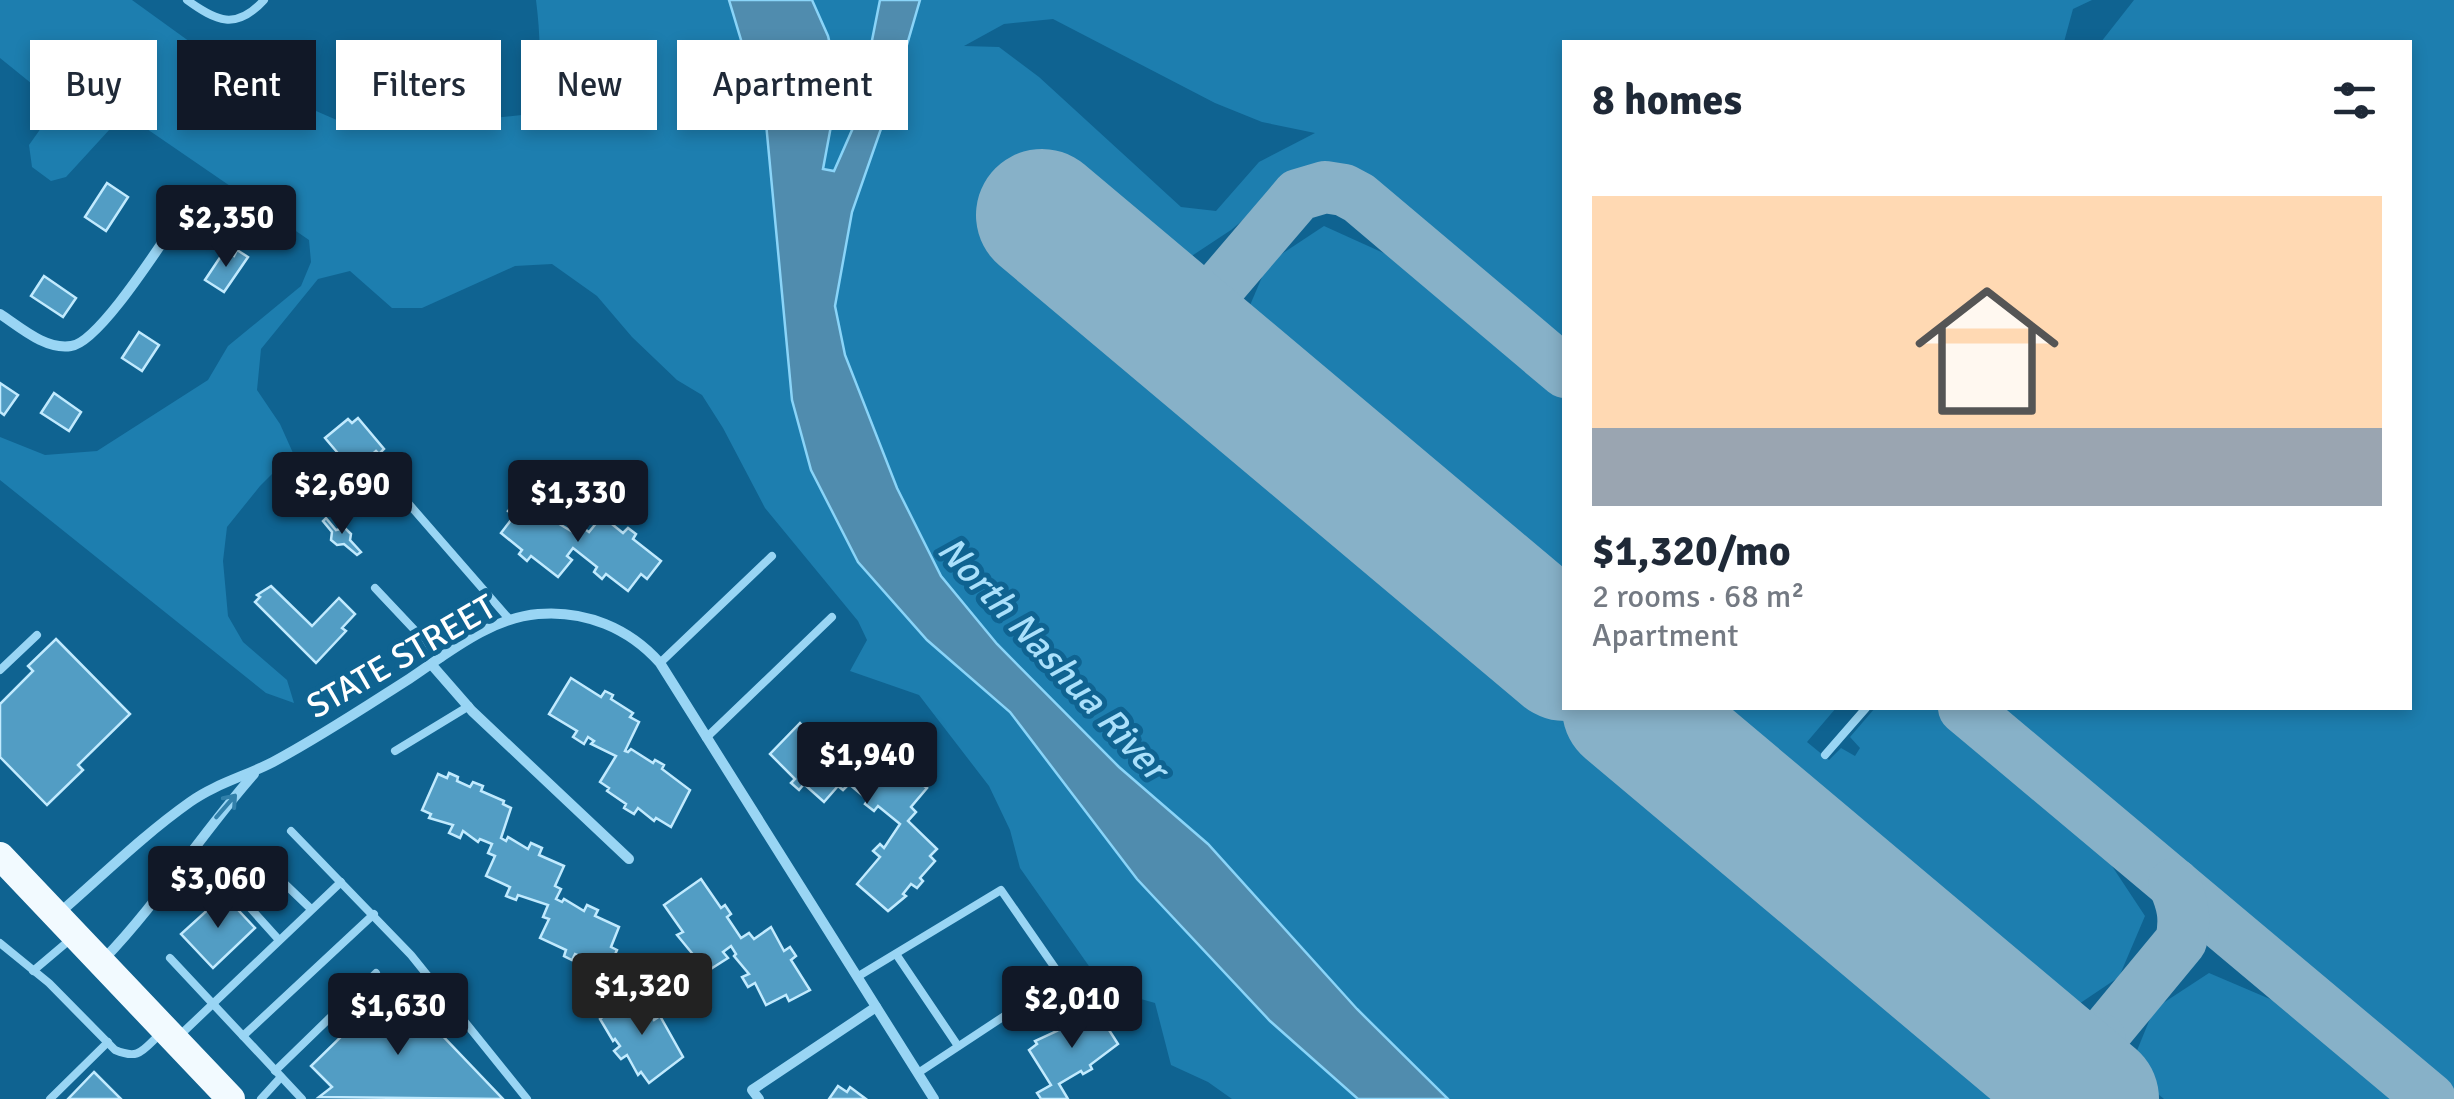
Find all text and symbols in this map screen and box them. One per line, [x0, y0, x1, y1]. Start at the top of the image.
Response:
chip: Buy [30, 40, 157, 130]
chip: Rent [177, 40, 316, 130]
chip: Filters [336, 40, 501, 130]
chip: New [521, 40, 657, 130]
chip: Apartment [677, 40, 908, 130]
icon: filters [2327, 73, 2382, 128]
text: 8 homes [1592, 75, 1742, 126]
pin: $2,350 [145, 185, 307, 270]
text: $2,350 [178, 198, 274, 237]
icon: home [1897, 261, 2077, 441]
pin: $2,690 [261, 452, 423, 537]
pin: $1,330 [497, 460, 659, 545]
text: $2,690 [294, 465, 390, 504]
text: $1,330 [530, 473, 626, 512]
text: $1,320/mo [1592, 526, 1791, 577]
water label: North Nashua River [928, 527, 1181, 794]
text: 2 rooms · 68 m² [1592, 577, 1805, 616]
street label: STATE STREET [299, 585, 503, 728]
text: Apartment [1592, 616, 1739, 655]
pin: $1,940 [786, 722, 948, 807]
text: $1,940 [819, 735, 915, 774]
one-way arrow [215, 794, 238, 819]
pin: $3,060 [137, 846, 299, 931]
text: $3,060 [170, 859, 266, 898]
pin: $1,320 [561, 953, 723, 1038]
text: $1,320 [594, 966, 690, 1005]
pin: $2,010 [991, 966, 1153, 1051]
pin: $1,630 [317, 973, 479, 1058]
text: $2,010 [1024, 979, 1120, 1018]
text: $1,630 [350, 986, 446, 1025]

